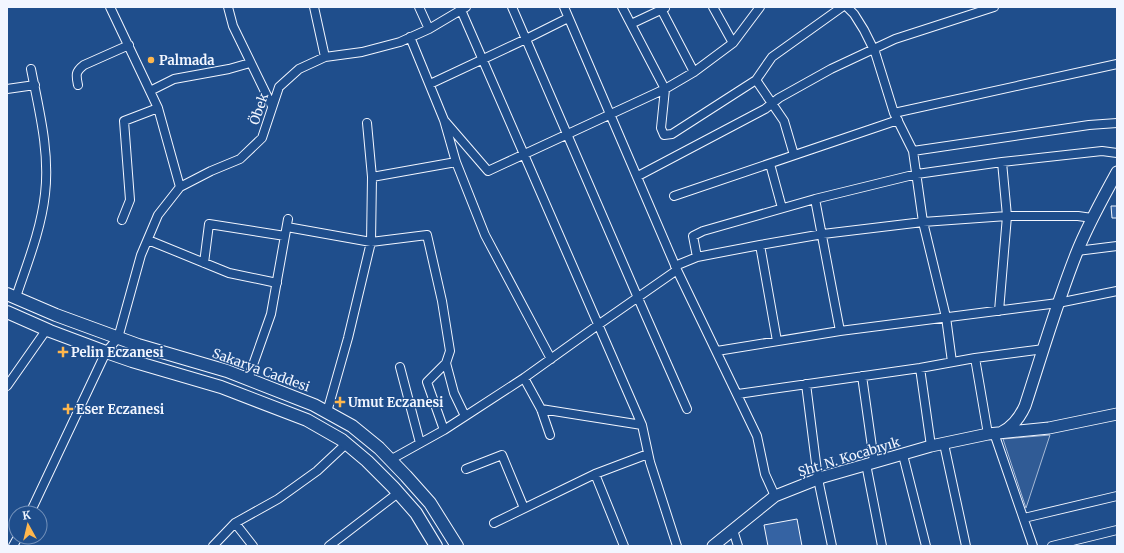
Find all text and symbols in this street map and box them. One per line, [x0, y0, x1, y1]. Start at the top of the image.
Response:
place label: Palmada [159, 52, 215, 69]
marker: Palmada [146, 55, 156, 65]
street label: Öbek [245, 90, 273, 127]
place label: Pelin Eczanesi [71, 344, 164, 361]
street label: Sakarya Caddesi [210, 344, 312, 396]
marker: Pelin Eczanesi [58, 347, 68, 357]
place label: Umut Eczanesi [348, 394, 444, 411]
marker: Umut Eczanesi [335, 397, 345, 407]
place label: Eser Eczanesi [76, 401, 165, 418]
marker: Eser Eczanesi [63, 404, 73, 414]
street label: Şht. N. Kocabıyık [796, 433, 903, 481]
north arrow [8, 505, 48, 545]
text: K [22, 507, 32, 523]

